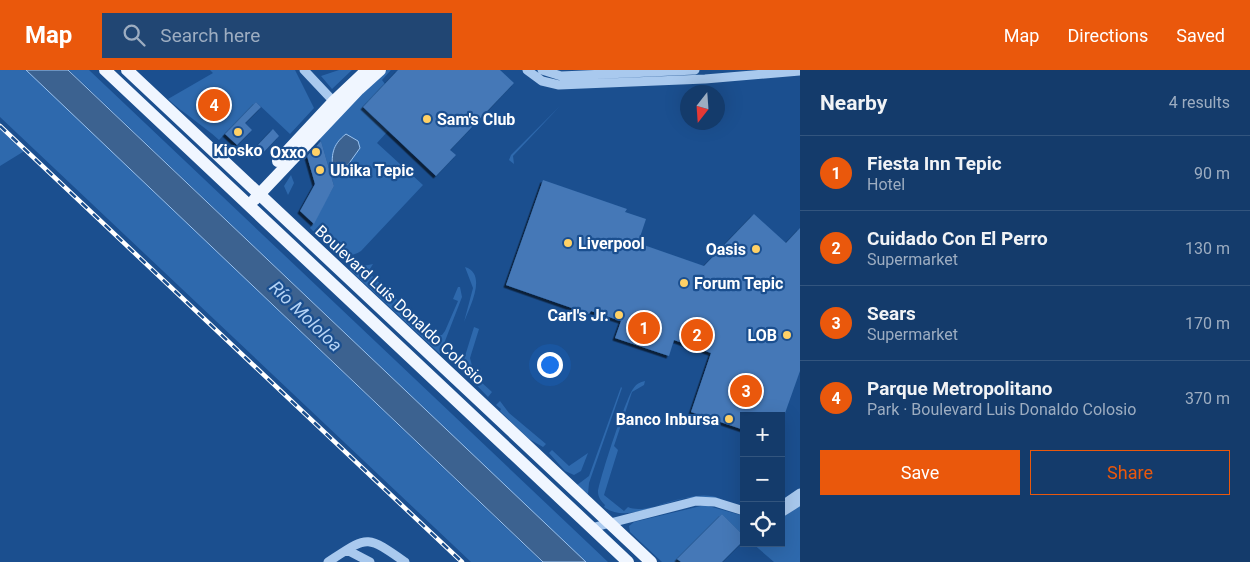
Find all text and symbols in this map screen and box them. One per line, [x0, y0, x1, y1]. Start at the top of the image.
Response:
search box [102, 13, 452, 58]
text: Map [25, 21, 72, 49]
icon: search [120, 21, 148, 49]
text: Search here [160, 24, 260, 47]
text: Map [1004, 25, 1039, 46]
text: Directions [1067, 25, 1148, 46]
text: Saved [1176, 25, 1225, 46]
north arrow [680, 85, 725, 130]
pin: 4 [198, 86, 230, 124]
text: Nearby [820, 91, 887, 115]
text: 4 results [1169, 93, 1230, 112]
place label: Sam's Club [437, 110, 515, 129]
marker: Sam's Club [421, 113, 433, 125]
marker: Kiosko [232, 126, 244, 138]
place label: Kiosko [213, 141, 263, 160]
place label: Oxxo [270, 143, 306, 162]
marker: Oxxo [310, 146, 322, 158]
text: Fiesta Inn Tepic [867, 152, 1002, 175]
place label: Ubika Tepic [330, 161, 414, 180]
marker: Ubika Tepic [314, 164, 326, 176]
text: 1 [831, 164, 841, 183]
text: 90 m [1194, 164, 1230, 183]
text: Hotel [867, 175, 905, 194]
street label: Boulevard Luis Donaldo Colosio [311, 221, 489, 389]
text: Cuidado Con El Perro [867, 227, 1048, 250]
place label: Liverpool [578, 234, 645, 253]
marker: Liverpool [562, 237, 574, 249]
text: 2 [831, 239, 841, 258]
text: 130 m [1185, 239, 1230, 258]
place label: Oasis [706, 240, 746, 259]
marker: Oasis [750, 243, 762, 255]
text: Supermarket [867, 250, 958, 269]
place label: Forum Tepic [694, 274, 783, 293]
water label: Río Mololoa [265, 276, 347, 356]
marker: Forum Tepic [678, 277, 690, 289]
text: Sears [867, 302, 916, 325]
place label: Carl's Jr. [548, 306, 609, 325]
marker: Carl's Jr. [613, 309, 625, 321]
pin: 1 [628, 309, 660, 347]
text: 3 [831, 314, 841, 333]
text: 170 m [1185, 314, 1230, 333]
pin: 2 [681, 316, 713, 354]
text: Supermarket [867, 325, 958, 344]
place label: LOB [748, 326, 777, 345]
marker: LOB [781, 329, 793, 341]
your location [537, 352, 563, 378]
pin: 3 [730, 372, 762, 410]
text: Parque Metropolitano [867, 377, 1053, 400]
text: 4 [831, 389, 841, 408]
text: 370 m [1185, 389, 1230, 408]
text: Park · Boulevard Luis Donaldo Colosio [867, 400, 1136, 419]
place label: Banco Inbursa [616, 410, 719, 429]
map controls [740, 412, 785, 547]
button: + [740, 412, 785, 457]
marker: Banco Inbursa [723, 413, 735, 425]
button: Save [820, 450, 1020, 495]
button: Share [1030, 450, 1230, 495]
button: − [740, 457, 785, 502]
button: locate [740, 502, 785, 547]

